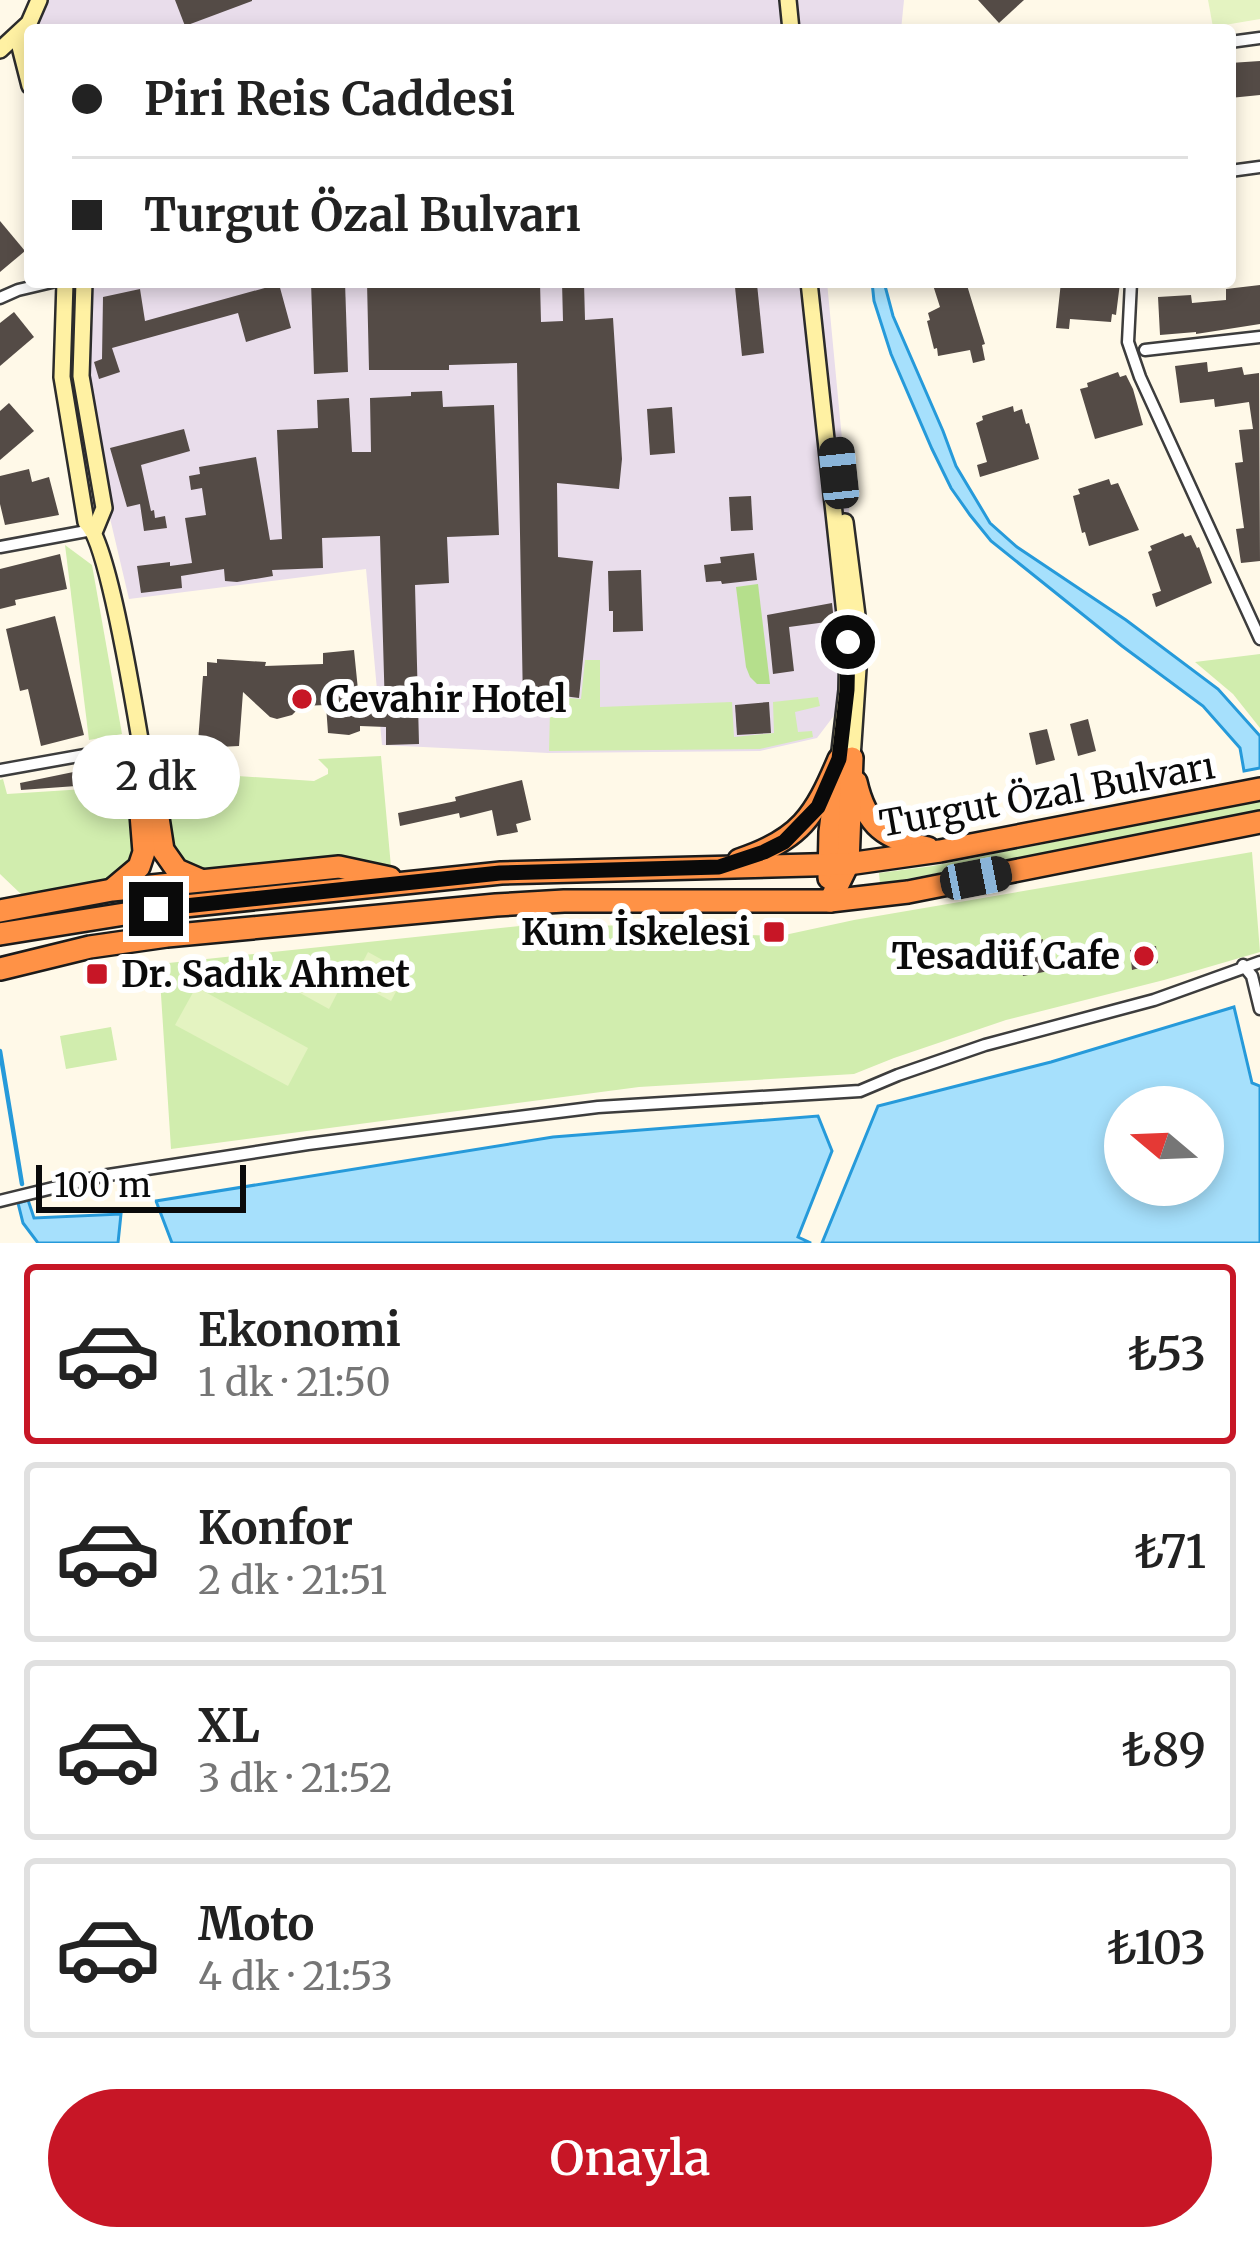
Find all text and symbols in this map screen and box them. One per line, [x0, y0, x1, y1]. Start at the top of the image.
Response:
text: Piri Reis Caddesi [144, 71, 515, 127]
text: Turgut Özal Bulvarı [144, 187, 581, 243]
car [817, 435, 861, 511]
route start [821, 615, 875, 669]
place label: Cevahir Hotel [326, 677, 567, 722]
marker: Cevahir Hotel [289, 686, 315, 712]
callout: 2 dk [72, 735, 240, 819]
street label: Turgut Özal Bulvarı [876, 742, 1218, 847]
text: 2 dk [116, 752, 196, 801]
car [937, 853, 1015, 903]
route end [129, 882, 183, 936]
place label: Kum İskelesi [521, 909, 750, 955]
marker: Kum İskelesi [761, 919, 787, 945]
place label: Tesadüf Cafe [892, 934, 1120, 979]
marker: Tesadüf Cafe [1131, 943, 1157, 969]
place label: Dr. Sadık Ahmet [121, 952, 410, 997]
marker: Dr. Sadık Ahmet [84, 961, 110, 987]
north arrow [1104, 1086, 1224, 1206]
map controls [1104, 1086, 1224, 1206]
scale bar [36, 1159, 246, 1212]
text: 100 m [54, 1165, 151, 1206]
icon: car [54, 1300, 162, 1408]
text: Ekonomi [198, 1302, 401, 1358]
text: ₺53 [1127, 1326, 1206, 1382]
text: 1 dk · 21:50 [198, 1358, 391, 1407]
icon: car [54, 1498, 162, 1606]
text: Konfor [198, 1500, 353, 1556]
text: ₺71 [1134, 1524, 1206, 1580]
text: 2 dk · 21:51 [198, 1556, 387, 1605]
icon: car [54, 1696, 162, 1804]
text: XL [198, 1698, 260, 1754]
text: ₺89 [1121, 1722, 1206, 1778]
text: 3 dk · 21:52 [198, 1754, 392, 1803]
icon: car [54, 1894, 162, 2002]
text: Moto [198, 1896, 314, 1952]
text: ₺103 [1107, 1920, 1206, 1976]
text: 4 dk · 21:53 [198, 1952, 393, 2001]
button: Onayla [48, 2089, 1212, 2227]

